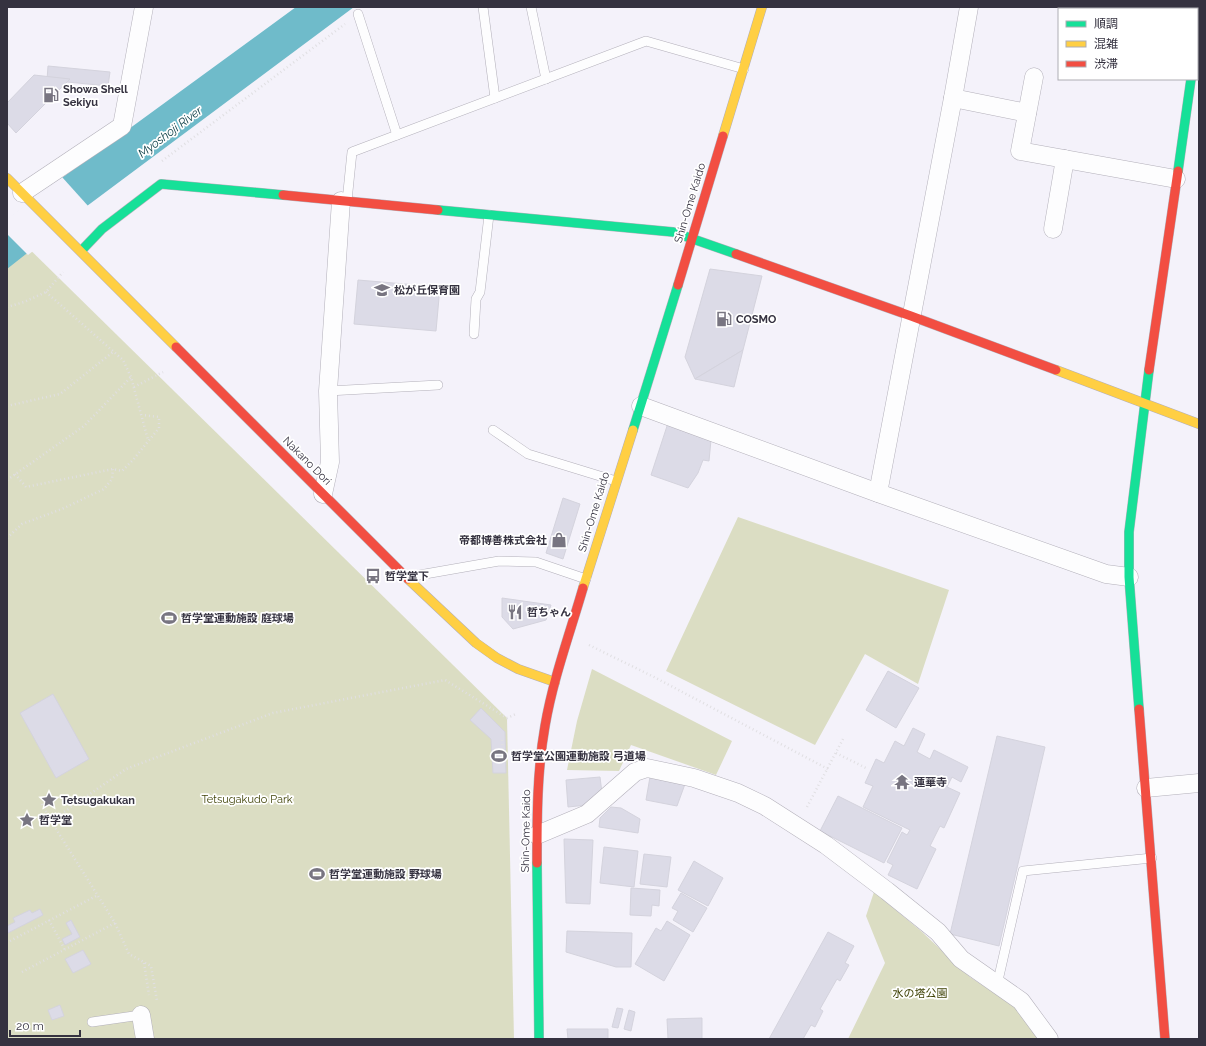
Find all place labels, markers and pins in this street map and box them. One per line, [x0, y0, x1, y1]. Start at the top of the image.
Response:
place label: Showa Shell Sekiyu [63, 83, 128, 109]
fuel station icon: Showa Shell Sekiyu [42, 86, 60, 104]
school or university icon: 松が丘保育園 [373, 281, 391, 299]
place label: 松が丘保育園 [394, 284, 460, 297]
fuel station icon: COSMO [715, 310, 733, 328]
place label: COSMO [736, 313, 776, 326]
shop icon: 帝都博善株式会社 [550, 531, 568, 549]
place label: 帝都博善株式会社 [459, 534, 547, 547]
bus stop icon: 哲学堂下 [364, 567, 382, 585]
place label: 哲学堂下 [385, 570, 429, 583]
restaurant icon: 哲ちゃん [506, 603, 524, 621]
place label: 哲ちゃん [527, 606, 571, 619]
sports icon: 哲学堂運動施設 庭球場 [160, 609, 178, 627]
place label: 哲学堂運動施設 庭球場 [181, 612, 294, 625]
sports icon: 哲学堂公園運動施設 弓道場 [490, 747, 508, 765]
place label: 哲学堂公園運動施設 弓道場 [511, 750, 646, 763]
temple icon: 蓮華寺 [893, 773, 911, 791]
place label: 蓮華寺 [914, 776, 947, 789]
place icon: Tetsugakukan [40, 791, 58, 809]
place label: Tetsugakukan [61, 794, 135, 807]
place icon: 哲学堂 [18, 811, 36, 829]
place label: 哲学堂 [39, 814, 72, 827]
sports icon: 哲学堂運動施設 野球場 [308, 865, 326, 883]
place label: 哲学堂運動施設 野球場 [329, 868, 442, 881]

